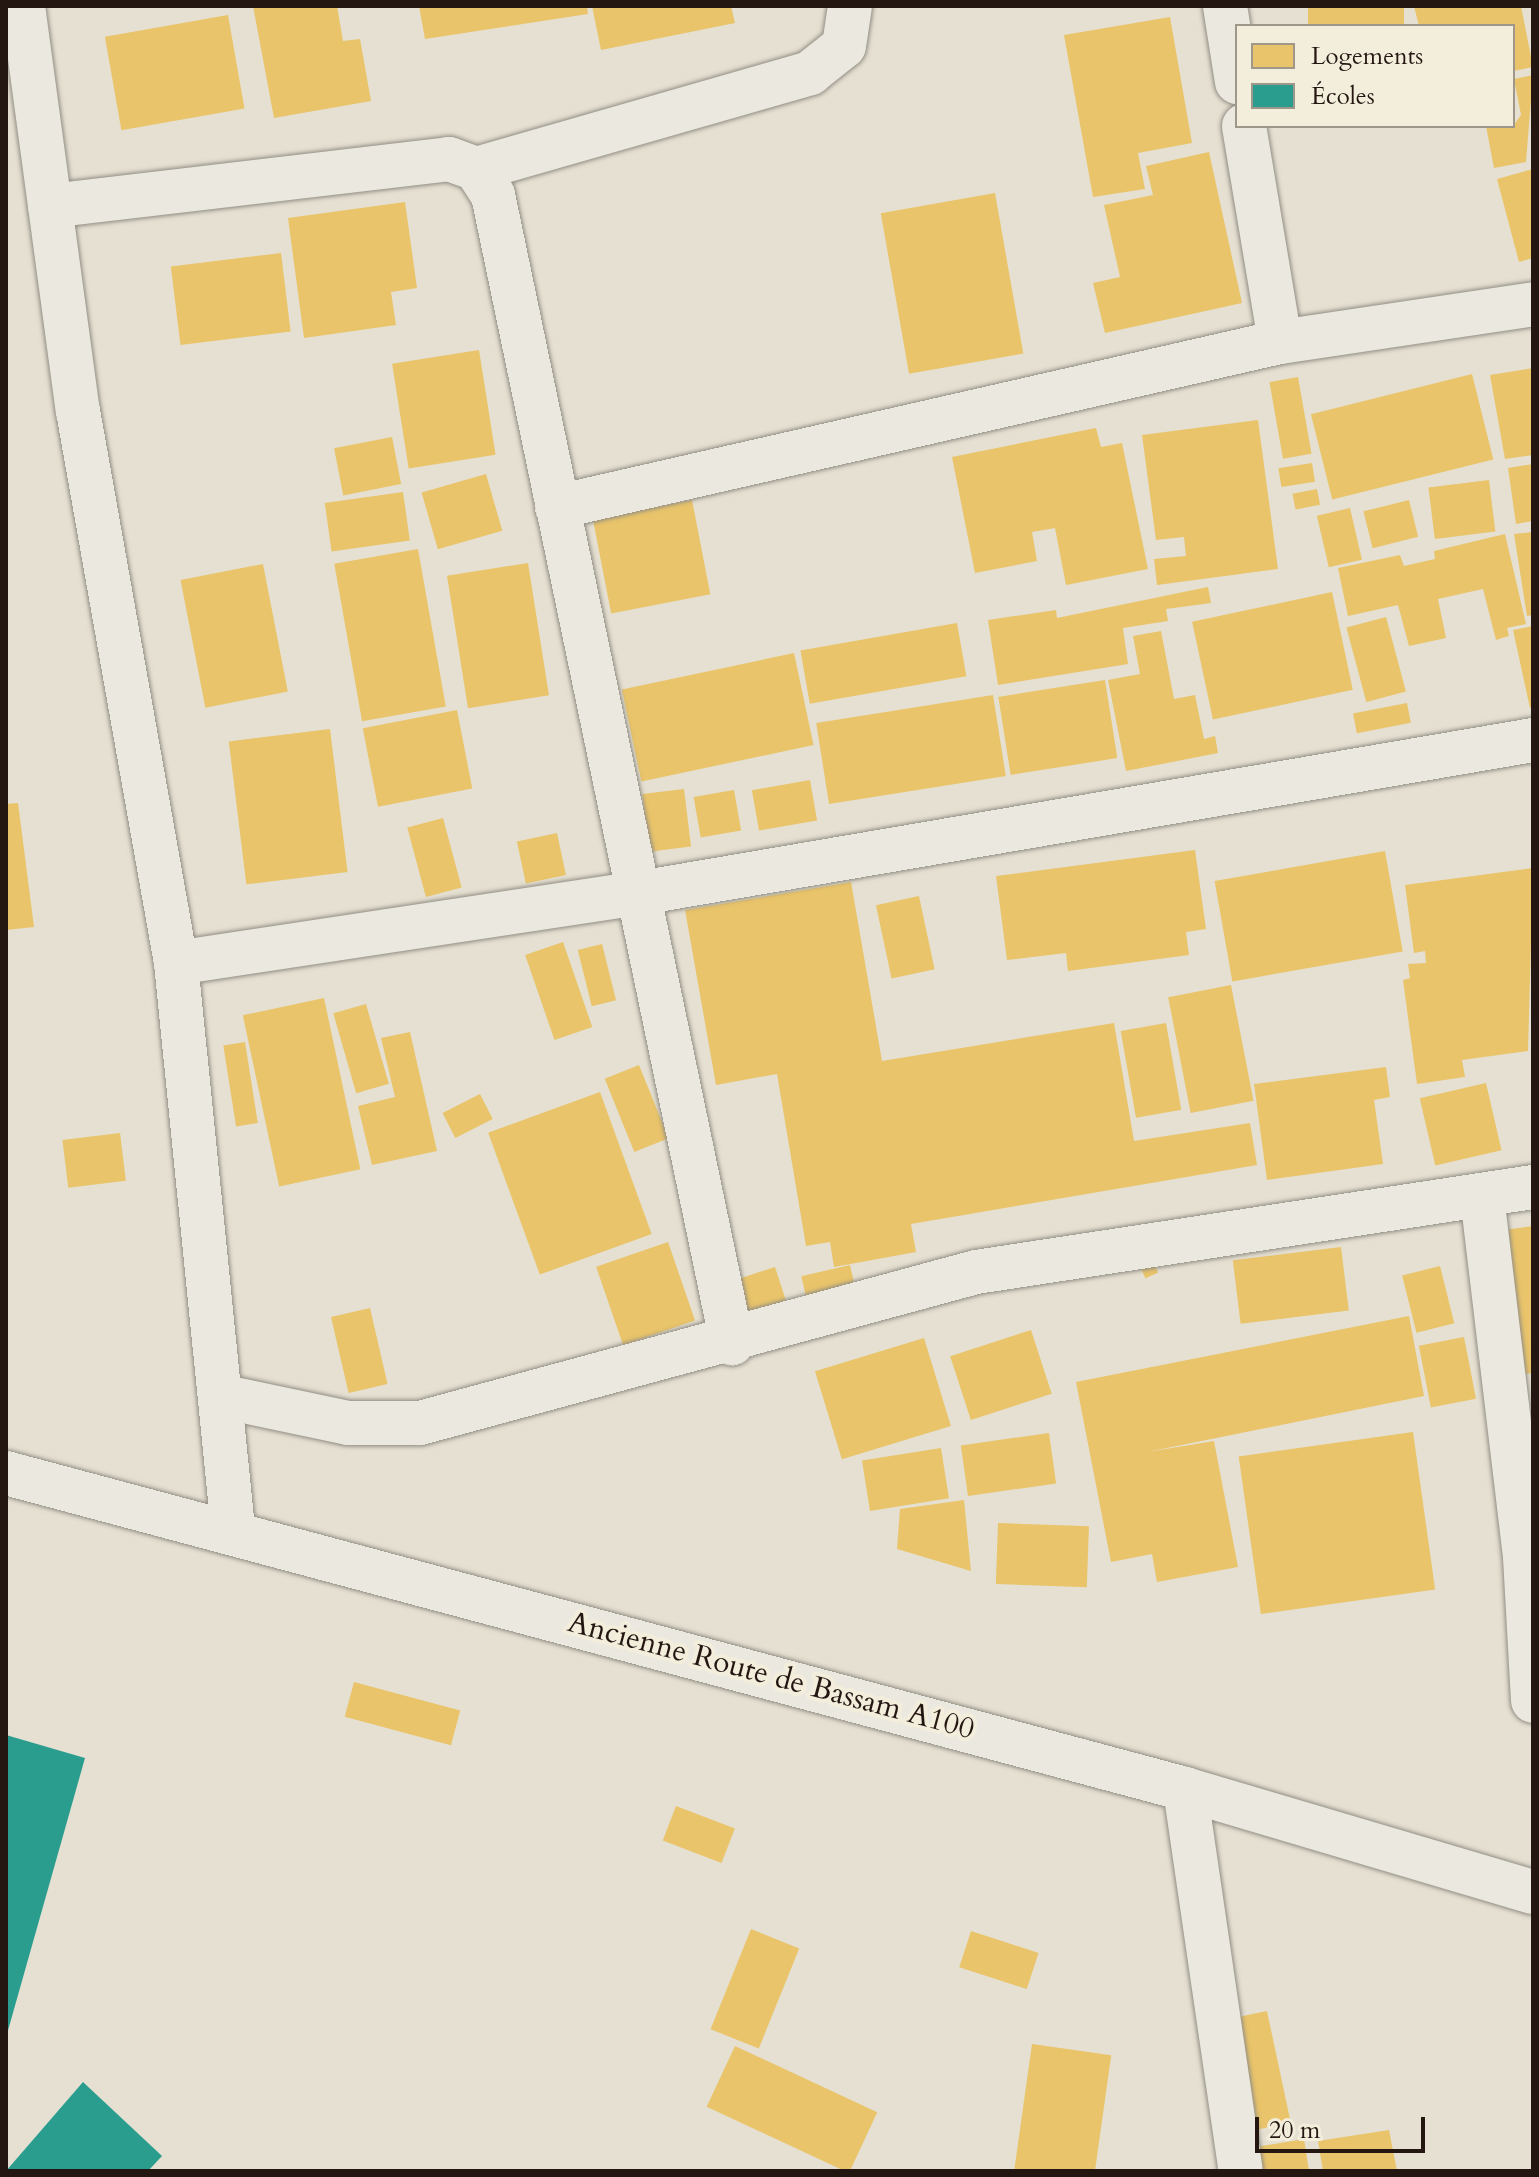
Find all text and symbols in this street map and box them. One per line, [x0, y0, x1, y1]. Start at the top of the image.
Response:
legend [1235, 24, 1515, 128]
text: Logements [1311, 40, 1423, 73]
text: Écoles [1311, 80, 1375, 113]
street label: Ancienne Route de Bassam A100 [564, 1604, 978, 1748]
scale bar [1259, 2101, 1429, 2151]
text: 20 m [1269, 2114, 1320, 2147]

